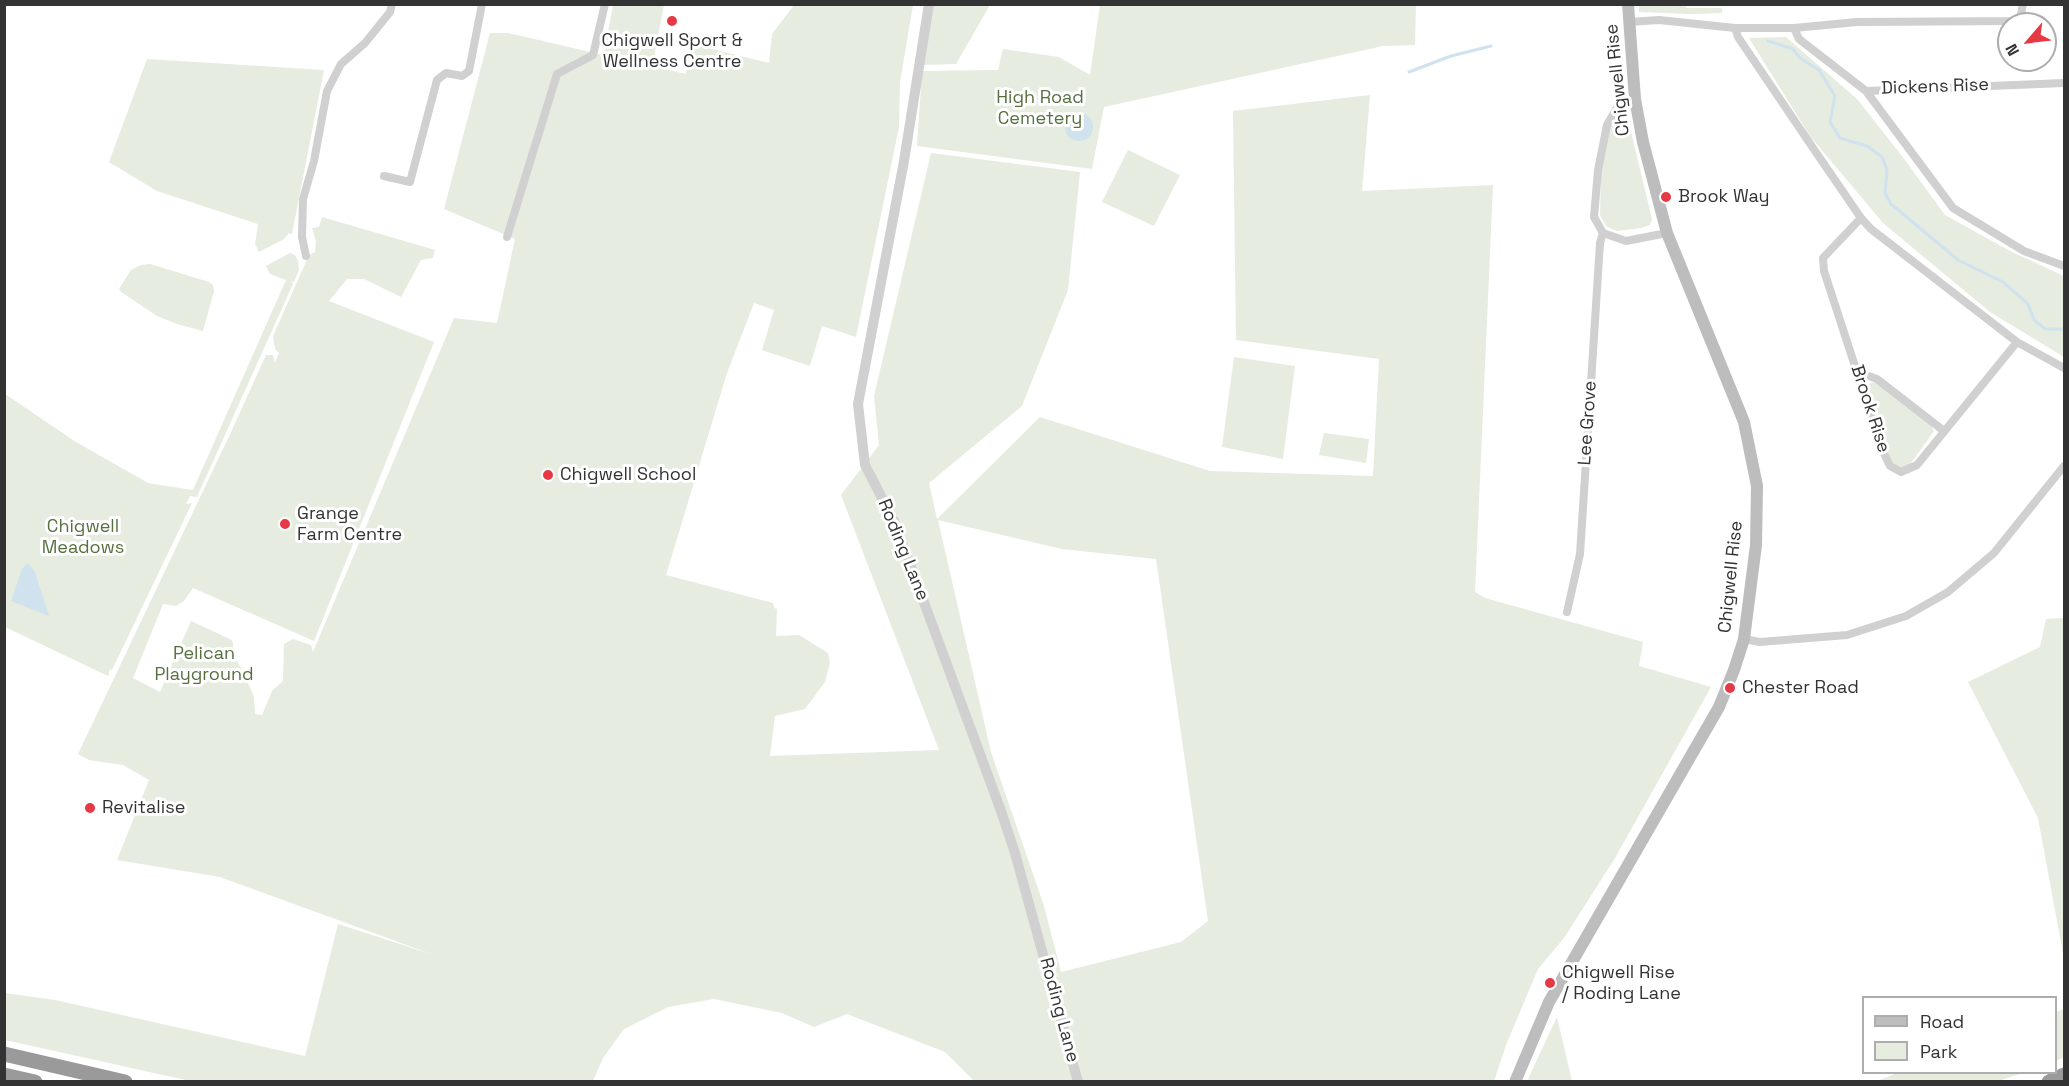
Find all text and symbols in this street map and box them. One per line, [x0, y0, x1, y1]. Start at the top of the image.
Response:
north arrow [1997, 12, 2057, 72]
marker: Chigwell Sport & Wellness Centre [665, 14, 679, 28]
street label: Chigwell Rise [1601, 23, 1635, 137]
place label: Chigwell Sport & Wellness Centre [601, 30, 743, 72]
text: N [2001, 40, 2024, 59]
street label: Dickens Rise [1881, 74, 1989, 100]
park label: High Road Cemetery [996, 87, 1084, 130]
place label: Brook Way [1678, 186, 1770, 208]
marker: Brook Way [1659, 190, 1673, 204]
street label: Brook Rise [1846, 362, 1894, 456]
street label: Lee Grove [1574, 380, 1602, 466]
place label: Chigwell School [560, 464, 696, 486]
marker: Chigwell School [541, 468, 555, 482]
street label: Roding Lane [873, 496, 933, 604]
place label: Grange Farm Centre [297, 503, 402, 546]
park label: Chigwell Meadows [42, 516, 124, 558]
marker: Grange Farm Centre [278, 517, 292, 531]
street label: Chigwell Rise [1714, 520, 1748, 634]
park label: Pelican Playground [154, 643, 254, 686]
place label: Chester Road [1742, 677, 1859, 699]
marker: Chester Road [1723, 681, 1737, 695]
place label: Revitalise [102, 797, 185, 819]
marker: Revitalise [83, 801, 97, 815]
street label: Roding Lane [1035, 955, 1083, 1065]
place label: Chigwell Rise / Roding Lane [1562, 962, 1681, 1004]
marker: Chigwell Rise / Roding Lane [1543, 976, 1557, 990]
legend [1862, 996, 2057, 1074]
text: Road [1920, 1010, 1964, 1033]
text: Park [1920, 1040, 1957, 1063]

